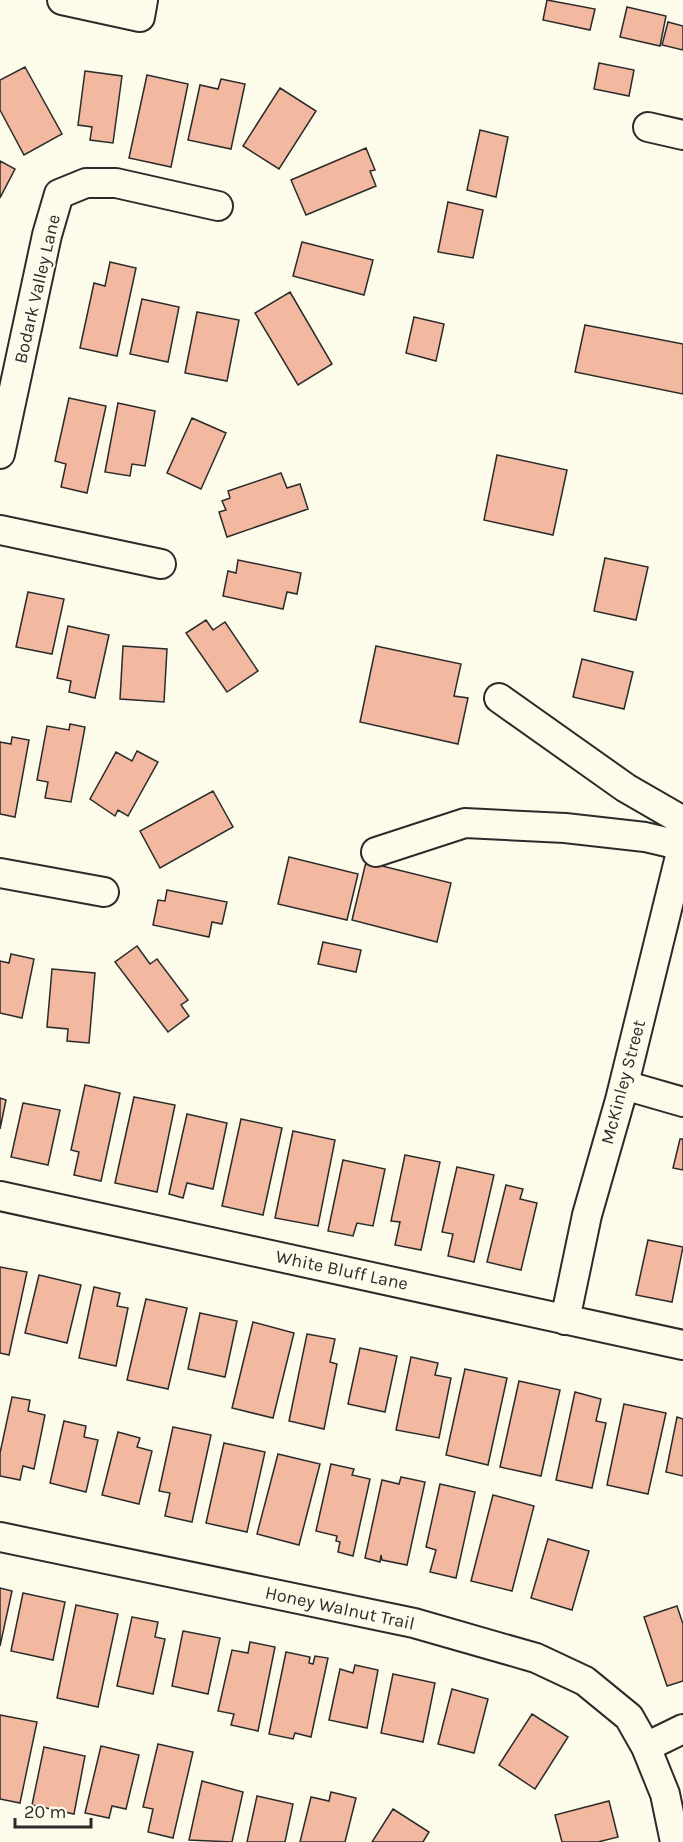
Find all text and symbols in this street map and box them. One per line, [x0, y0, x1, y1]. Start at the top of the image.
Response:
street label: Bodark Valley Lane [9, 212, 65, 366]
street label: McKinley Street [596, 1017, 650, 1147]
street label: White Bluff Lane [274, 1245, 410, 1295]
street label: Honey Walnut Trail [263, 1581, 417, 1635]
scale bar [15, 1791, 92, 1829]
text: 20 m [24, 1801, 66, 1823]

